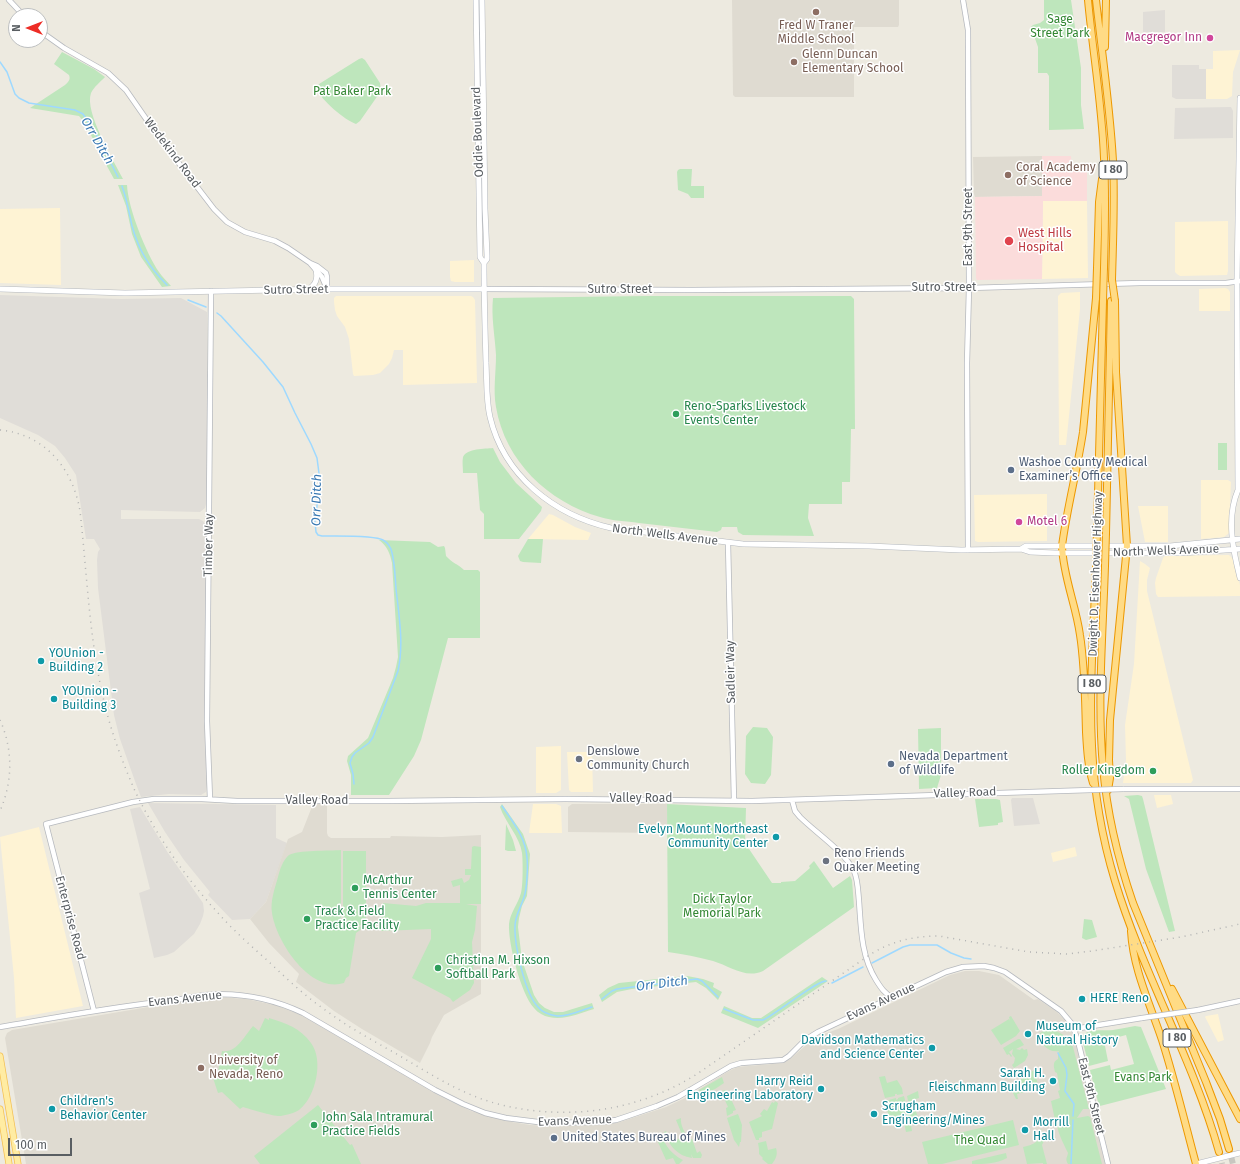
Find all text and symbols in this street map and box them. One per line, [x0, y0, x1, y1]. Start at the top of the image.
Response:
marker: Fred W Traner Middle School [811, 7, 821, 17]
north arrow [8, 8, 48, 48]
park label: Sage Street Park [1030, 13, 1090, 41]
place label: Fred W Traner Middle School [777, 19, 855, 47]
text: N [10, 24, 23, 32]
place label: Macgregor Inn [1125, 31, 1202, 45]
marker: Macgregor Inn [1205, 33, 1215, 43]
place label: Glenn Duncan Elementary School [802, 48, 904, 76]
marker: Glenn Duncan Elementary School [789, 57, 799, 67]
park label: Pat Baker Park [313, 85, 391, 99]
street label: Oddie Boulevard [469, 86, 487, 178]
water label: Orr Ditch [77, 115, 117, 167]
street label: Wedekind Road [141, 115, 203, 191]
place label: Coral Academy of Science [1016, 161, 1096, 189]
road number: I 80 [1099, 161, 1127, 179]
marker: Coral Academy of Science [1003, 170, 1013, 180]
street label: East 9th Street [962, 187, 976, 267]
place label: West Hills Hospital [1018, 227, 1072, 255]
marker: West Hills Hospital [1003, 235, 1015, 247]
street label: Sutro Street [912, 281, 976, 295]
street label: Sutro Street [263, 282, 329, 298]
street label: Sutro Street [588, 283, 652, 297]
place label: Reno-Sparks Livestock Events Center [684, 400, 806, 428]
marker: Reno-Sparks Livestock Events Center [671, 409, 681, 419]
place label: Washoe County Medical Examiner’s Office [1019, 456, 1147, 484]
marker: Washoe County Medical Examiner’s Office [1006, 465, 1016, 475]
water label: Orr Ditch [309, 474, 325, 526]
street label: Dwight D. Eisenhower Highway [1086, 491, 1106, 657]
street label: Timber Way [201, 513, 217, 577]
place label: Motel 6 [1027, 515, 1067, 529]
marker: Motel 6 [1014, 517, 1024, 527]
street label: North Wells Avenue [611, 521, 719, 549]
street label: North Wells Avenue [1113, 542, 1219, 560]
street label: Sadleir Way [723, 640, 739, 704]
place label: YOUnion - Building 2 [49, 647, 104, 675]
marker: YOUnion - Building 2 [36, 656, 46, 666]
road number: I 80 [1078, 675, 1106, 693]
place label: YOUnion - Building 3 [62, 685, 117, 713]
marker: YOUnion - Building 3 [49, 694, 59, 704]
place label: Denslowe Community Church [587, 745, 689, 773]
place label: Nevada Department of Wildlife [899, 750, 1008, 778]
marker: Denslowe Community Church [574, 754, 584, 764]
marker: Nevada Department of Wildlife [886, 759, 896, 769]
place label: Roller Kingdom [1062, 764, 1145, 778]
marker: Roller Kingdom [1148, 766, 1158, 776]
street label: Valley Road [933, 785, 997, 801]
street label: Valley Road [610, 792, 672, 806]
street label: Valley Road [286, 794, 348, 808]
place label: Evelyn Mount Northeast Community Center [638, 823, 768, 851]
marker: Evelyn Mount Northeast Community Center [771, 832, 781, 842]
place label: Reno Friends Quaker Meeting [834, 847, 920, 875]
marker: Reno Friends Quaker Meeting [821, 856, 831, 866]
street label: Enterprise Road [52, 874, 88, 962]
place label: McArthur Tennis Center [363, 874, 437, 902]
marker: McArthur Tennis Center [350, 883, 360, 893]
park label: Dick Taylor Memorial Park [683, 893, 761, 921]
place label: Track & Field Practice Facility [315, 905, 399, 933]
marker: Track & Field Practice Facility [302, 914, 312, 924]
place label: Christina M. Hixson Softball Park [446, 954, 550, 982]
marker: Christina M. Hixson Softball Park [433, 963, 443, 973]
water label: Orr Ditch [635, 973, 689, 995]
street label: Evans Avenue [844, 980, 918, 1024]
street label: Evans Avenue [147, 988, 223, 1010]
place label: HERE Reno [1090, 992, 1149, 1006]
marker: HERE Reno [1077, 994, 1087, 1004]
place label: Museum of Natural History [1036, 1020, 1118, 1048]
marker: Museum of Natural History [1023, 1029, 1033, 1039]
road number: I 80 [1163, 1029, 1191, 1047]
place label: Davidson Mathematics and Science Center [801, 1034, 924, 1062]
marker: Davidson Mathematics and Science Center [927, 1043, 937, 1053]
place label: University of Nevada, Reno [209, 1054, 283, 1082]
street label: East 9th Street [1074, 1056, 1108, 1136]
marker: University of Nevada, Reno [196, 1063, 206, 1073]
place label: Sarah H. Fleischmann Building [928, 1067, 1045, 1095]
park label: Evans Park [1114, 1071, 1172, 1085]
place label: Harry Reid Engineering Laboratory [687, 1075, 813, 1103]
marker: Sarah H. Fleischmann Building [1048, 1076, 1058, 1086]
marker: Harry Reid Engineering Laboratory [816, 1084, 826, 1094]
place label: Children's Behavior Center [60, 1095, 147, 1123]
place label: Scrugham Engineering/Mines [882, 1100, 984, 1128]
marker: Children's Behavior Center [47, 1104, 57, 1114]
marker: Scrugham Engineering/Mines [869, 1109, 879, 1119]
place label: John Sala Intramural Practice Fields [322, 1111, 433, 1139]
street label: Evans Avenue [538, 1113, 612, 1129]
place label: Morrill Hall [1033, 1116, 1069, 1144]
marker: John Sala Intramural Practice Fields [309, 1120, 319, 1130]
marker: Morrill Hall [1020, 1125, 1030, 1135]
scale bar [10, 1130, 74, 1156]
place label: United States Bureau of Mines [562, 1131, 726, 1145]
marker: United States Bureau of Mines [549, 1133, 559, 1143]
park label: The Quad [954, 1134, 1006, 1148]
text: 100 m [15, 1138, 47, 1152]

